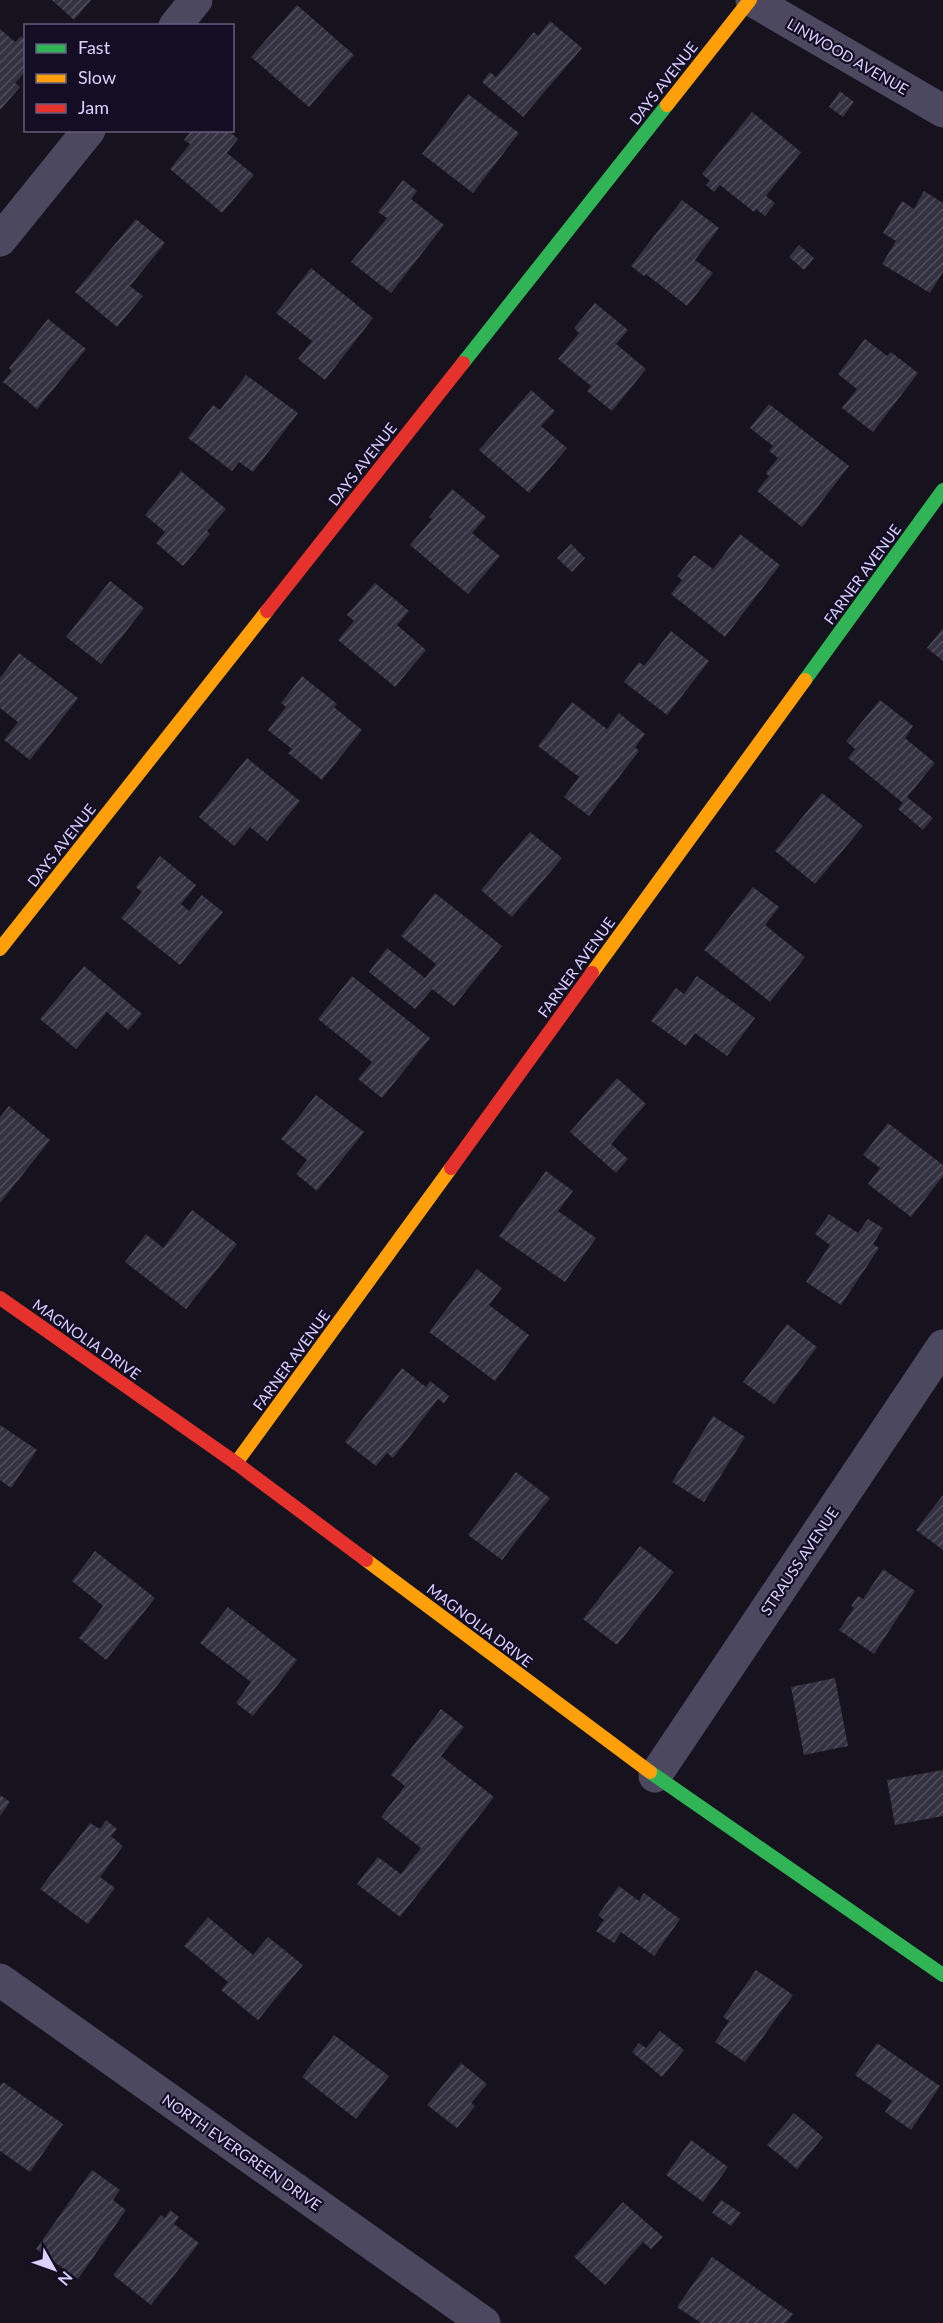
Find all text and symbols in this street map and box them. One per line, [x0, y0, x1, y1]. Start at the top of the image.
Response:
street label: LINWOOD AVENUE [784, 14, 912, 98]
legend [24, 24, 234, 132]
text: Fast [78, 36, 111, 58]
street label: DAYS AVENUE [625, 38, 701, 128]
text: Slow [78, 66, 116, 88]
text: Jam [78, 96, 109, 118]
street label: DAYS AVENUE [324, 419, 400, 509]
street label: FARNER AVENUE [820, 520, 904, 628]
street label: DAYS AVENUE [23, 800, 99, 890]
street label: FARNER AVENUE [534, 913, 618, 1021]
street label: MAGNOLIA DRIVE [30, 1295, 144, 1383]
street label: FARNER AVENUE [249, 1306, 333, 1414]
street label: STRAUSS AVENUE [756, 1504, 842, 1618]
street label: MAGNOLIA DRIVE [424, 1579, 536, 1671]
street label: NORTH EVERGREEN DRIVE [159, 2090, 325, 2214]
north arrow [24, 2239, 84, 2299]
text: N [55, 2268, 77, 2290]

